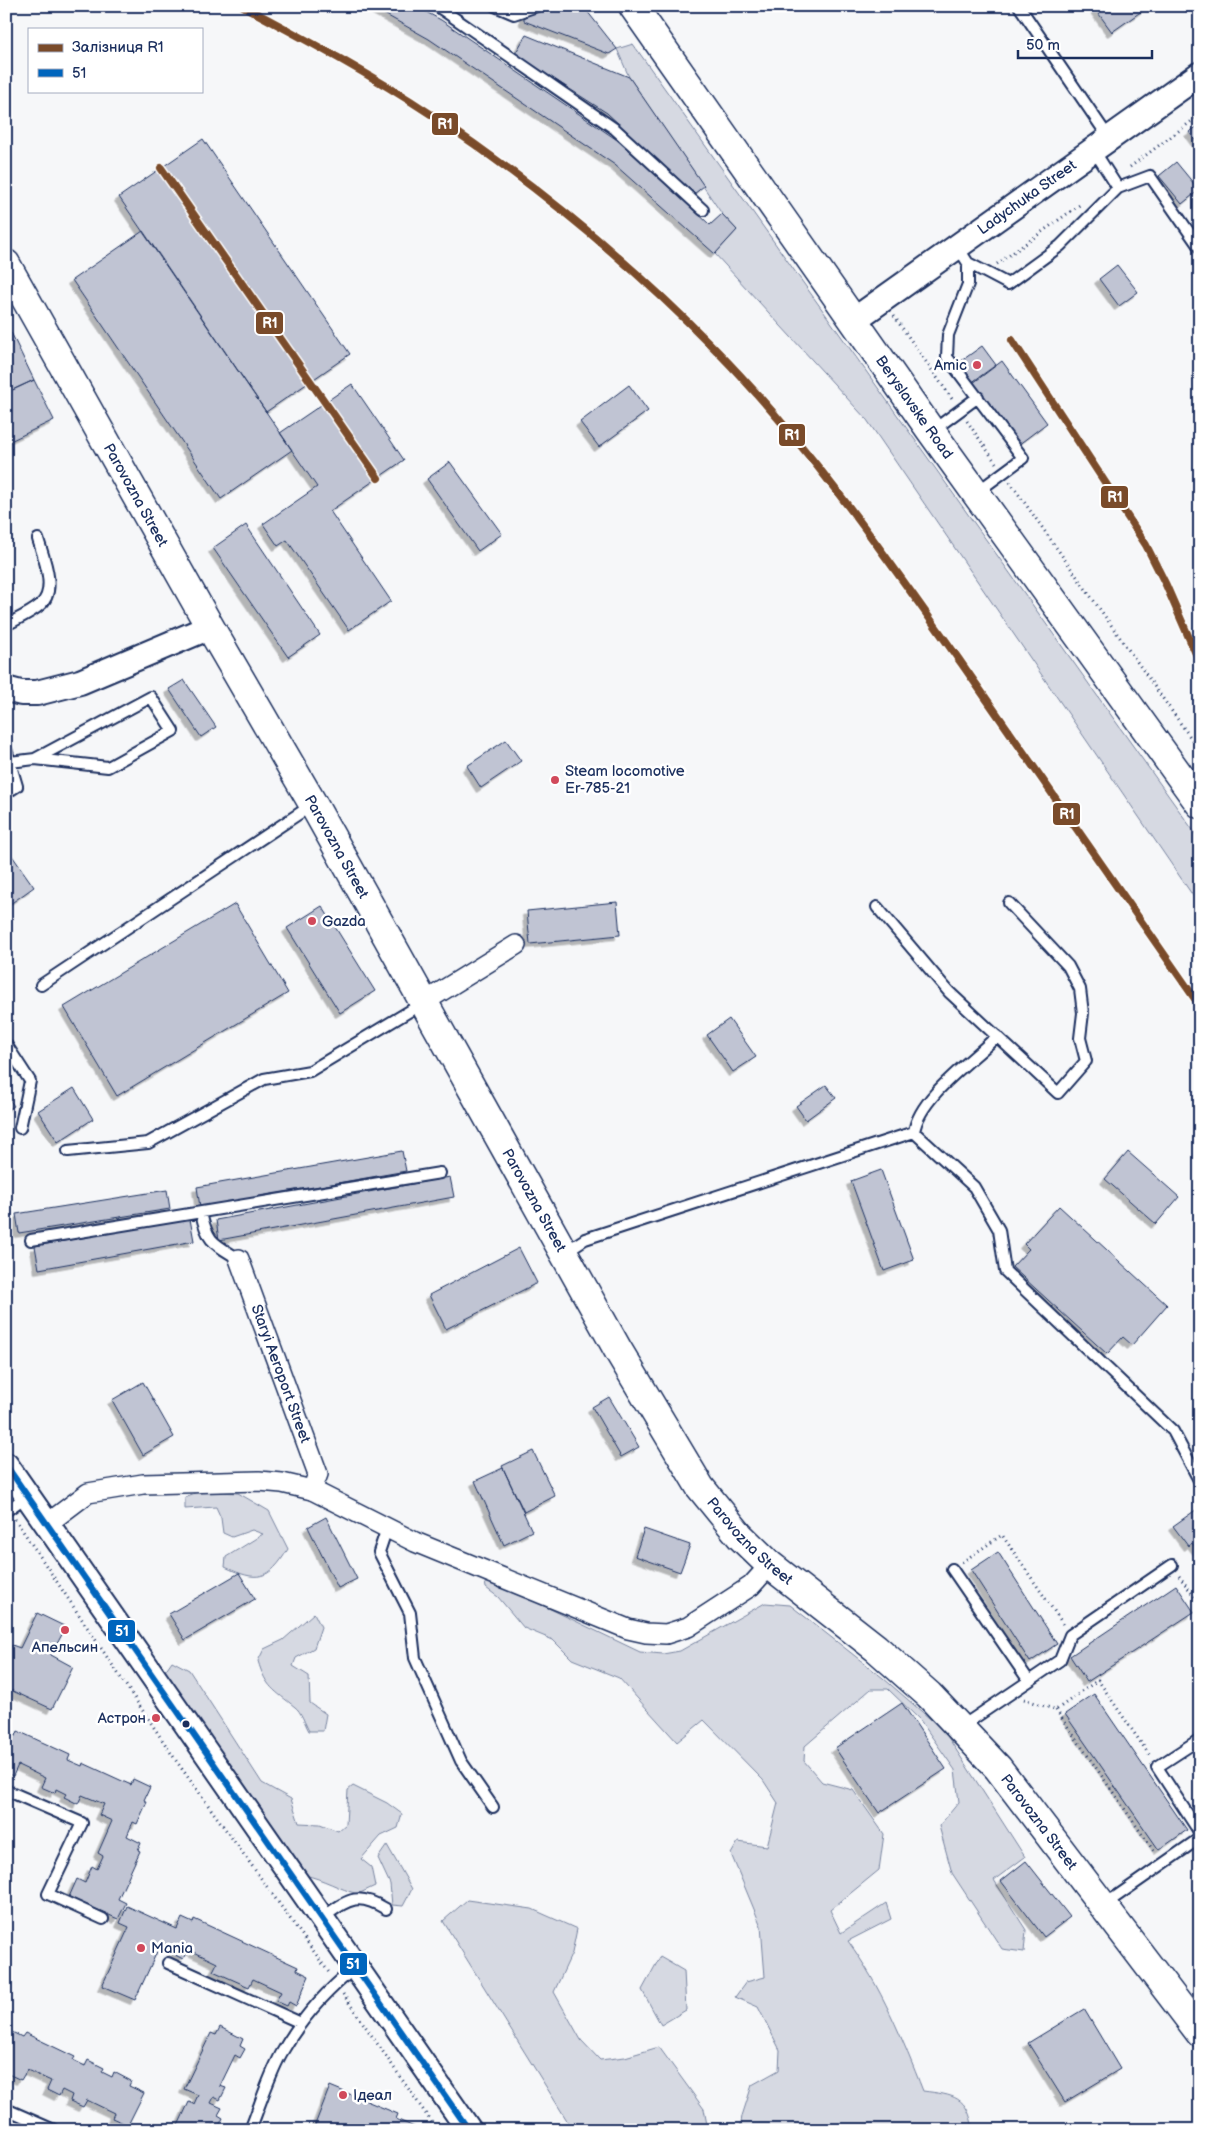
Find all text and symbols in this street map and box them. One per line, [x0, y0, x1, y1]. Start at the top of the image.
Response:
legend [28, 28, 202, 92]
scale bar [1018, 28, 1152, 60]
text: 50 m [1026, 36, 1060, 55]
text: Залізниця R1 [72, 38, 164, 57]
text: 51 [72, 64, 86, 83]
line badge: R1 [431, 112, 459, 136]
text: R1 [437, 116, 453, 133]
street label: Ladychuka Street [974, 156, 1081, 239]
line badge: R1 [255, 311, 284, 335]
text: R1 [262, 315, 278, 332]
street label: Beryslavske Road [871, 352, 957, 463]
place label: Amic [934, 356, 967, 375]
marker: Amic [971, 359, 983, 371]
line badge: R1 [778, 423, 806, 447]
text: R1 [784, 427, 800, 444]
street label: Parovozna Street [99, 440, 172, 551]
line badge: R1 [1100, 485, 1129, 509]
text: R1 [1107, 489, 1123, 506]
place label: Steam locomotive Er-785-21 [565, 762, 685, 798]
marker: Steam locomotive Er-785-21 [549, 774, 561, 786]
street label: Parovozna Street [300, 792, 373, 902]
line badge: R1 [1052, 802, 1081, 826]
text: R1 [1059, 806, 1075, 823]
place label: Gazda [322, 912, 366, 931]
marker: Gazda [306, 915, 318, 927]
street label: Parovozna Street [497, 1145, 571, 1256]
street label: Staryi Aeroport Street [246, 1302, 315, 1446]
street label: Parovozna Street [702, 1494, 797, 1589]
line badge: 51 [107, 1619, 136, 1643]
text: 51 [115, 1623, 129, 1640]
marker: Апельсин [59, 1624, 71, 1636]
place label: Апельсин [31, 1638, 98, 1657]
place label: Астрон [97, 1709, 146, 1728]
marker: Астрон [150, 1712, 162, 1724]
unlabelled marker [181, 1719, 191, 1729]
street label: Parovozna Street [996, 1771, 1082, 1874]
place label: Mania [151, 1939, 193, 1958]
marker: Mania [135, 1942, 147, 1954]
line badge: 51 [339, 1952, 368, 1976]
text: 51 [346, 1956, 360, 1973]
place label: Ідеал [353, 2086, 392, 2105]
marker: Ідеал [337, 2089, 349, 2101]

